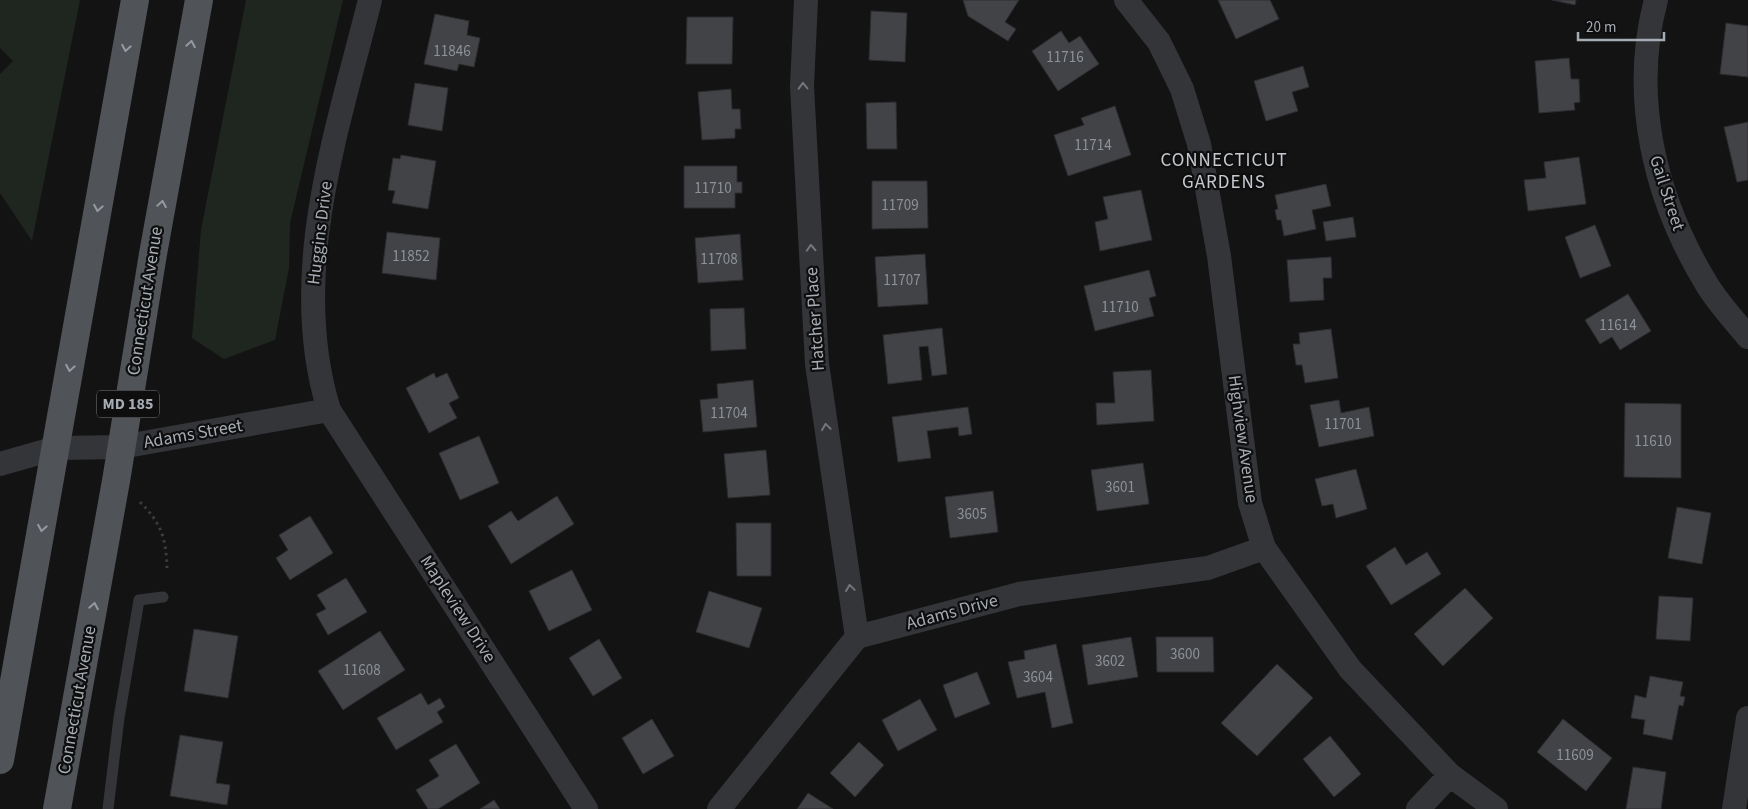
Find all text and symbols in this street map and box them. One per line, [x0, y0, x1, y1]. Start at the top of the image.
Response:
scale bar [1578, 10, 1664, 42]
text: 20 m [1586, 17, 1616, 38]
one-way arrow [186, 40, 196, 49]
house number: 11846 [433, 41, 471, 62]
one-way arrow [122, 44, 132, 52]
house number: 11716 [1046, 47, 1084, 68]
one-way arrow [798, 82, 808, 90]
house number: 11714 [1074, 135, 1112, 156]
district label: CONNECTICUT GARDENS [1160, 147, 1288, 196]
street label: Gail Street [1643, 152, 1691, 234]
house number: 11710 [694, 178, 732, 199]
street label: Huggins Drive [301, 180, 339, 286]
house number: 11709 [881, 195, 919, 216]
one-way arrow [156, 200, 166, 209]
one-way arrow [93, 204, 103, 212]
street label: Connecticut Avenue [121, 225, 169, 377]
one-way arrow [805, 244, 816, 252]
house number: 11852 [392, 246, 430, 267]
house number: 11708 [700, 249, 738, 270]
street label: Hatcher Place [799, 266, 831, 372]
house number: 11707 [883, 270, 921, 291]
house number: 11710 [1101, 297, 1139, 318]
house number: 11614 [1599, 315, 1637, 336]
one-way arrow [65, 364, 75, 372]
street label: Highview Avenue [1222, 373, 1264, 505]
road number: MD 185 [97, 390, 159, 418]
house number: 11704 [710, 403, 748, 424]
street label: Adams Street [142, 413, 244, 455]
house number: 11701 [1324, 414, 1362, 435]
one-way arrow [821, 423, 832, 431]
house number: 11610 [1634, 431, 1672, 452]
house number: 3601 [1105, 477, 1135, 498]
house number: 3605 [957, 504, 987, 525]
one-way arrow [37, 524, 47, 532]
street label: Mapleview Drive [414, 551, 502, 668]
one-way arrow [845, 584, 855, 593]
street label: Adams Drive [903, 588, 1001, 636]
one-way arrow [89, 602, 99, 610]
street label: Connecticut Avenue [52, 624, 102, 776]
house number: 3600 [1170, 644, 1200, 665]
house number: 3602 [1095, 651, 1125, 672]
house number: 11608 [343, 660, 381, 681]
house number: 3604 [1023, 667, 1053, 688]
house number: 11609 [1556, 745, 1594, 766]

